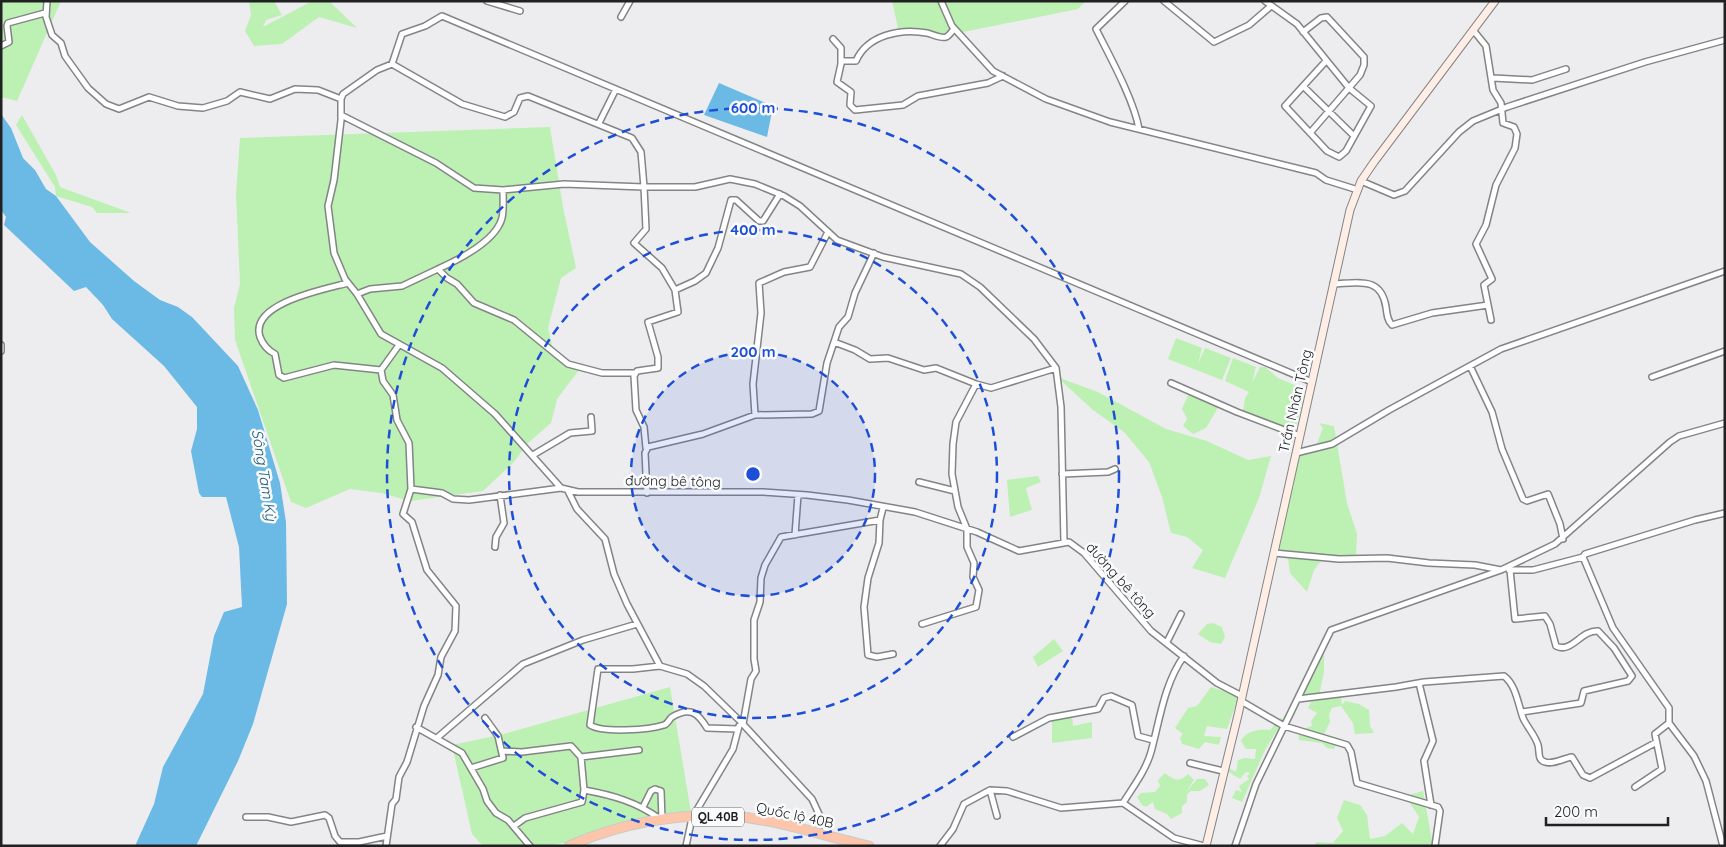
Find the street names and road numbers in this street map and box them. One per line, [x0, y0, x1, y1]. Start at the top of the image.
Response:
street label: Trần Nhân Tông [1274, 348, 1316, 454]
street label: đường bê tông [625, 471, 721, 491]
street label: đường bê tông [1082, 538, 1160, 622]
street label: Quốc lộ 40B [755, 798, 835, 832]
road number: QL.40B [692, 808, 744, 826]

